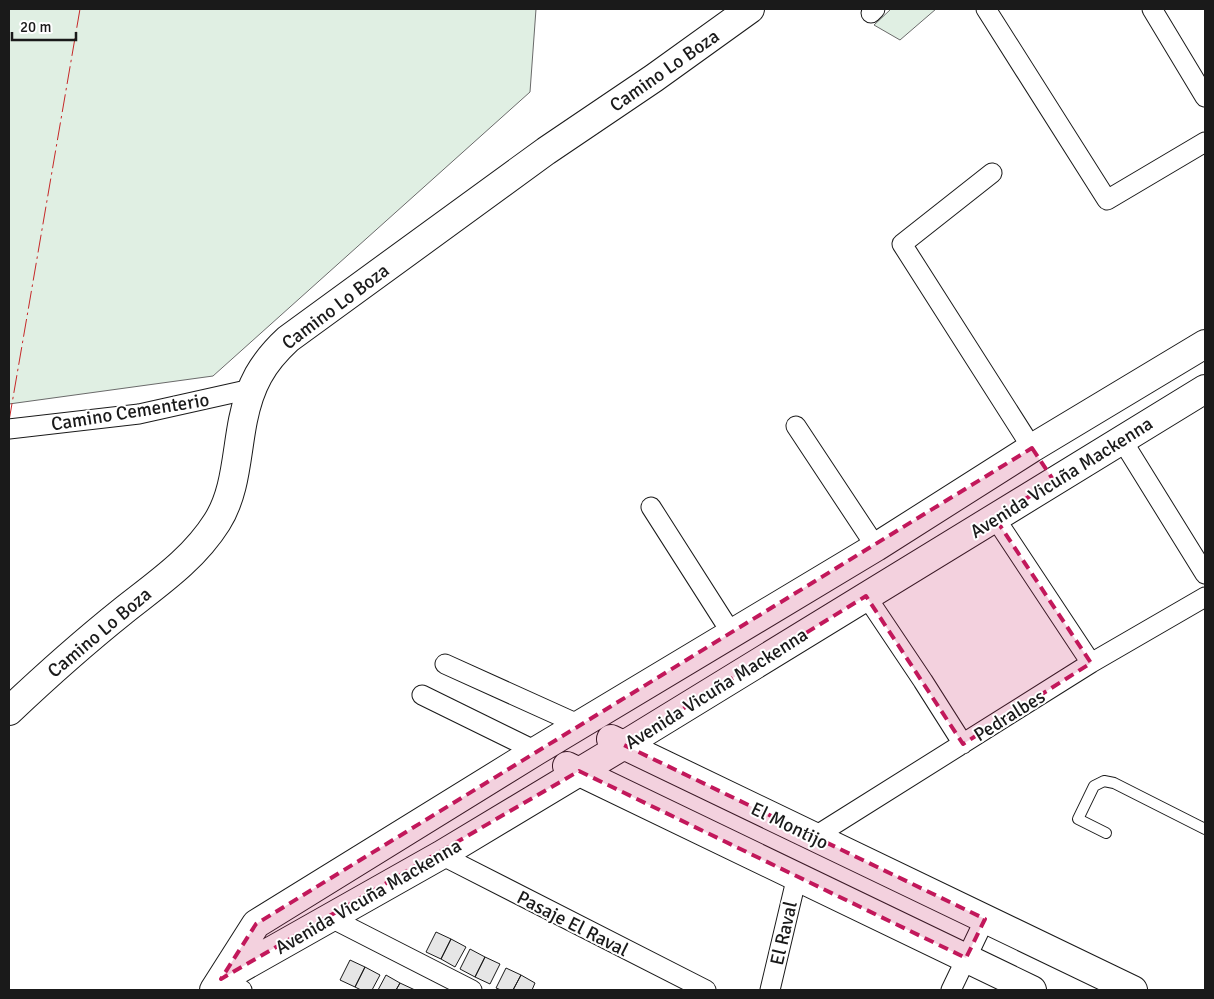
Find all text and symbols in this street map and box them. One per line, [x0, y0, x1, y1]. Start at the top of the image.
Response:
scale bar [12, 10, 76, 42]
text: 20 m [20, 18, 51, 36]
street label: Camino Lo Boza [605, 24, 724, 117]
street label: Camino Lo Boza [277, 259, 394, 355]
street label: Camino Cementerio [49, 388, 211, 436]
street label: Avenida Vicuña Mackenna [966, 412, 1157, 544]
street label: Camino Lo Boza [43, 582, 157, 683]
street label: Avenida Vicuña Mackenna [621, 623, 812, 755]
street label: Pedralbes [969, 685, 1050, 747]
street label: El Montijo [747, 797, 832, 855]
street label: Avenida Vicuña Mackenna [271, 834, 466, 960]
street label: Pasaje El Raval [513, 886, 632, 962]
street label: El Raval [765, 899, 803, 968]

